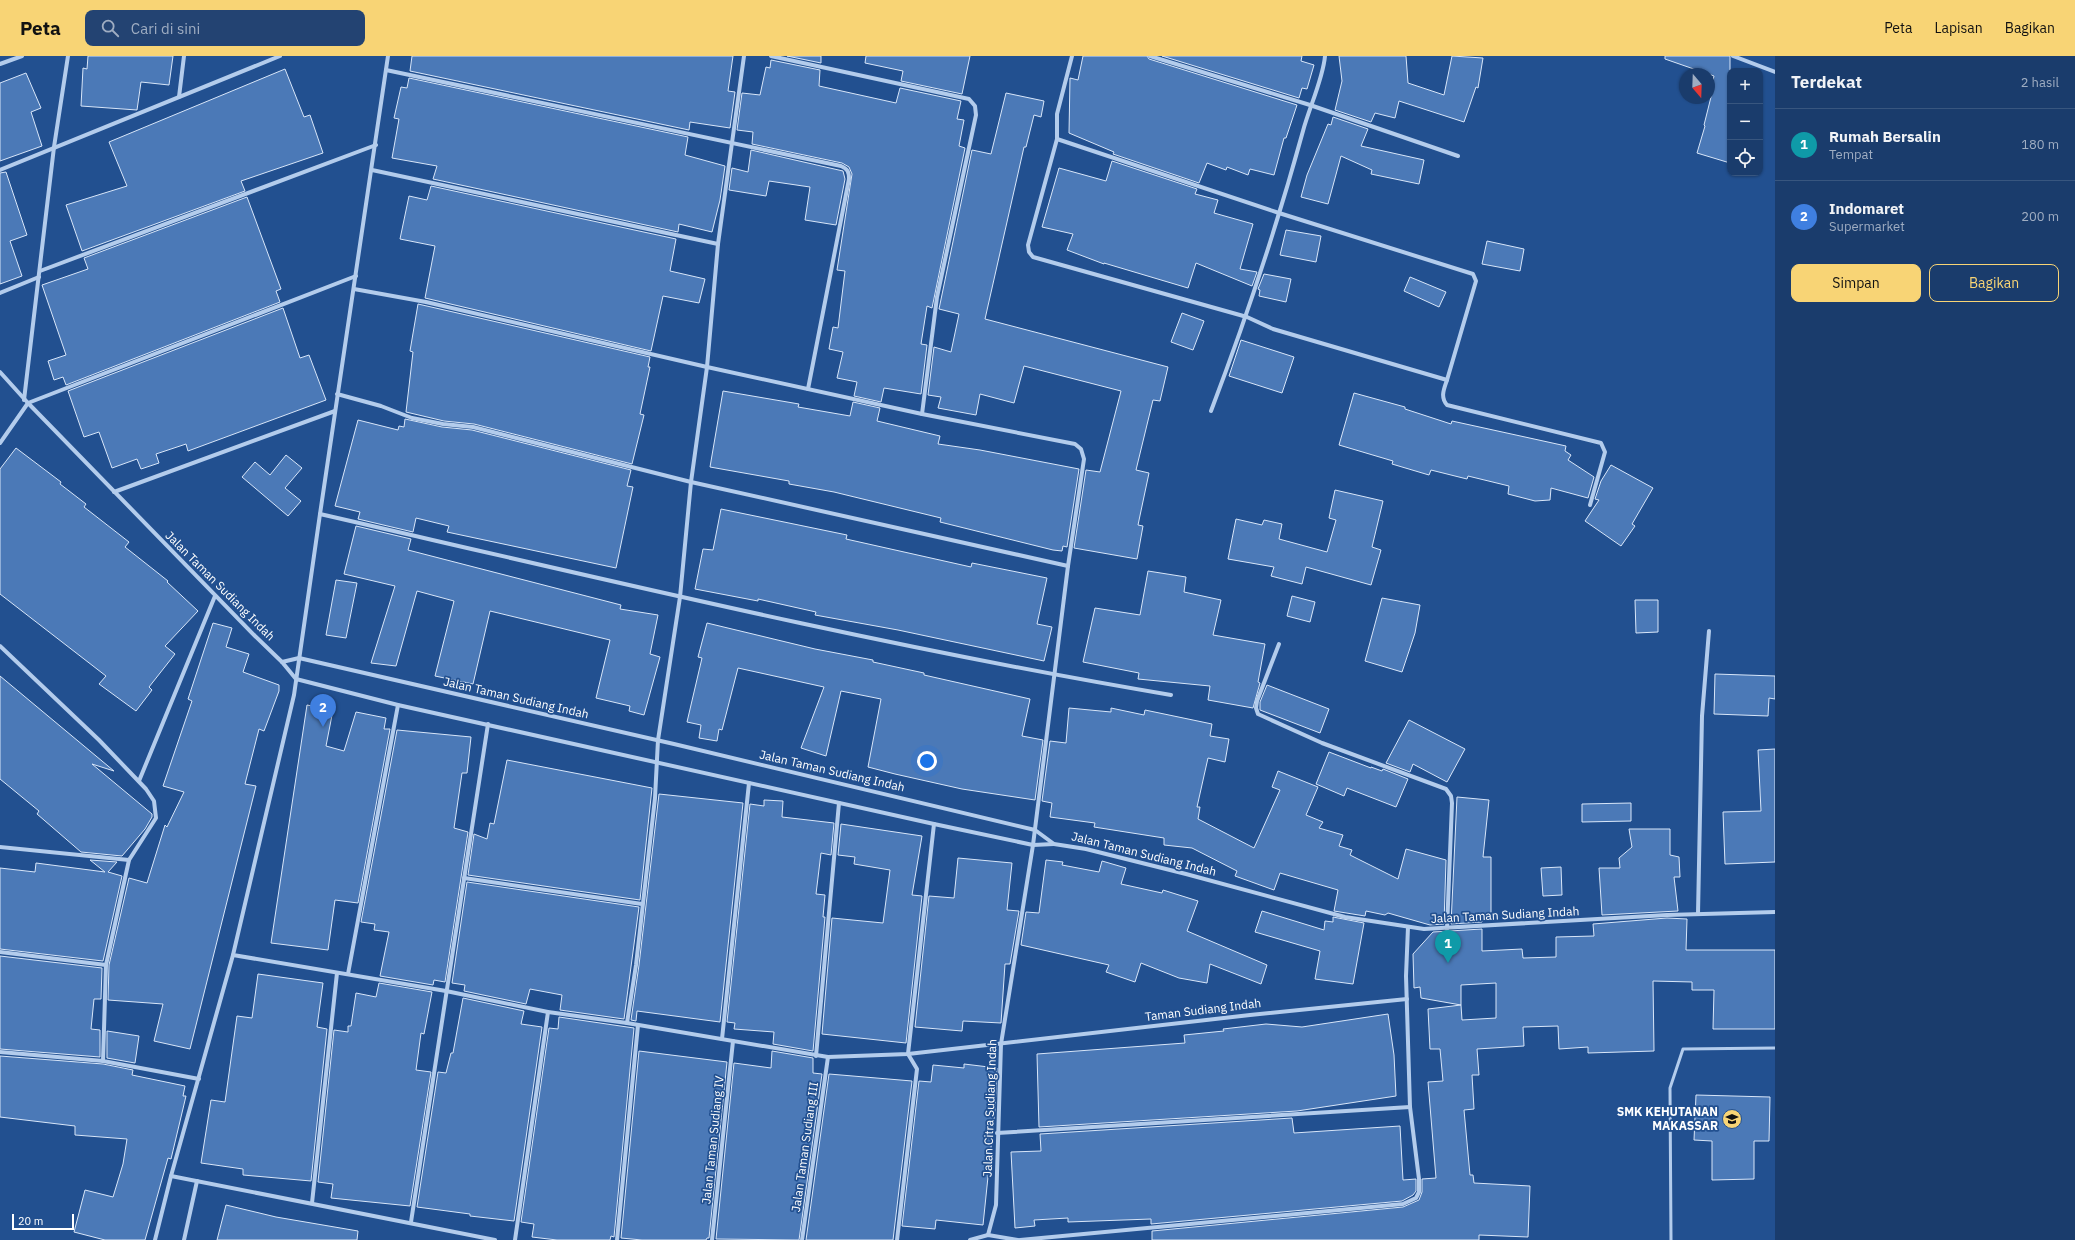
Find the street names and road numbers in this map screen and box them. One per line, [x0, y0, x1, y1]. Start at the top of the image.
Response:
street label: Jalan Taman Sudiang Indah [162, 528, 278, 644]
street label: Jalan Taman Sudiang Indah [442, 673, 590, 722]
street label: Jalan Taman Sudiang Indah [758, 746, 906, 795]
street label: Jalan Taman Sudiang Indah [1070, 828, 1218, 879]
street label: Jalan Taman Sudiang Indah [1430, 903, 1580, 926]
street label: Taman Sudiang Indah [1144, 995, 1262, 1024]
street label: Jalan Citra Sudiang Indah [980, 1039, 999, 1177]
street label: Jalan Taman Sudiang IV [698, 1074, 727, 1205]
street label: Jalan Taman Sudiang III [788, 1081, 821, 1213]

